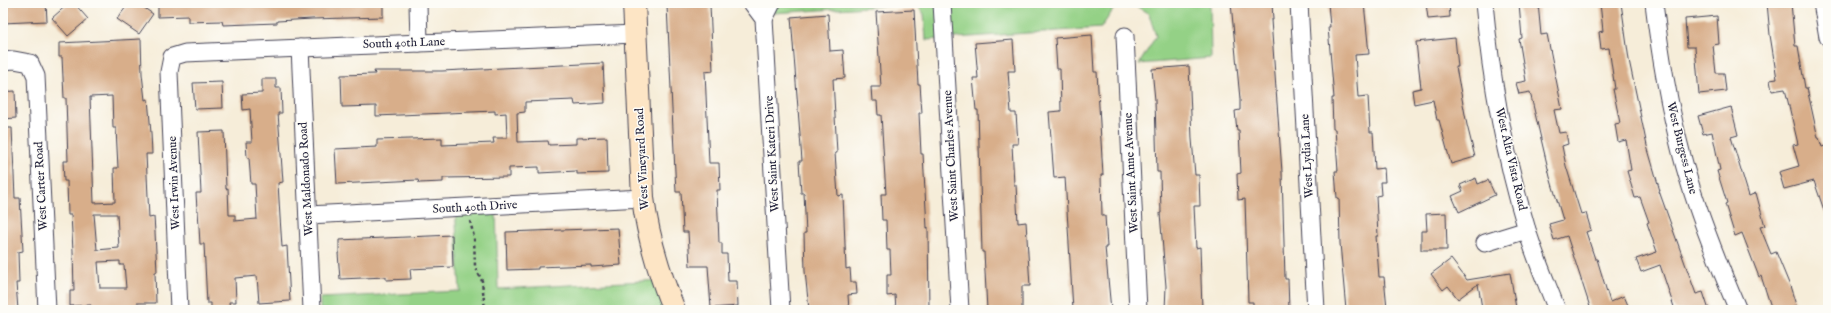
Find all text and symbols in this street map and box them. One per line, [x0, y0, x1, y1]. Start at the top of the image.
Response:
street label: South 40th Lane [363, 34, 446, 52]
street label: West Saint Charles Avenue [940, 89, 962, 222]
street label: West Saint Kateri Drive [761, 95, 783, 213]
street label: West Burgess Lane [1663, 100, 1701, 196]
street label: West Alta Vista Road [1492, 106, 1530, 212]
street label: West Vineyard Road [632, 107, 652, 210]
street label: West Saint Anne Avenue [1120, 112, 1142, 234]
street label: West Lydia Lane [1297, 113, 1317, 198]
street label: West Maldonado Road [295, 121, 316, 236]
street label: West Irwin Avenue [165, 135, 183, 230]
street label: West Carter Road [31, 140, 51, 231]
street label: South 40th Drive [432, 197, 518, 217]

